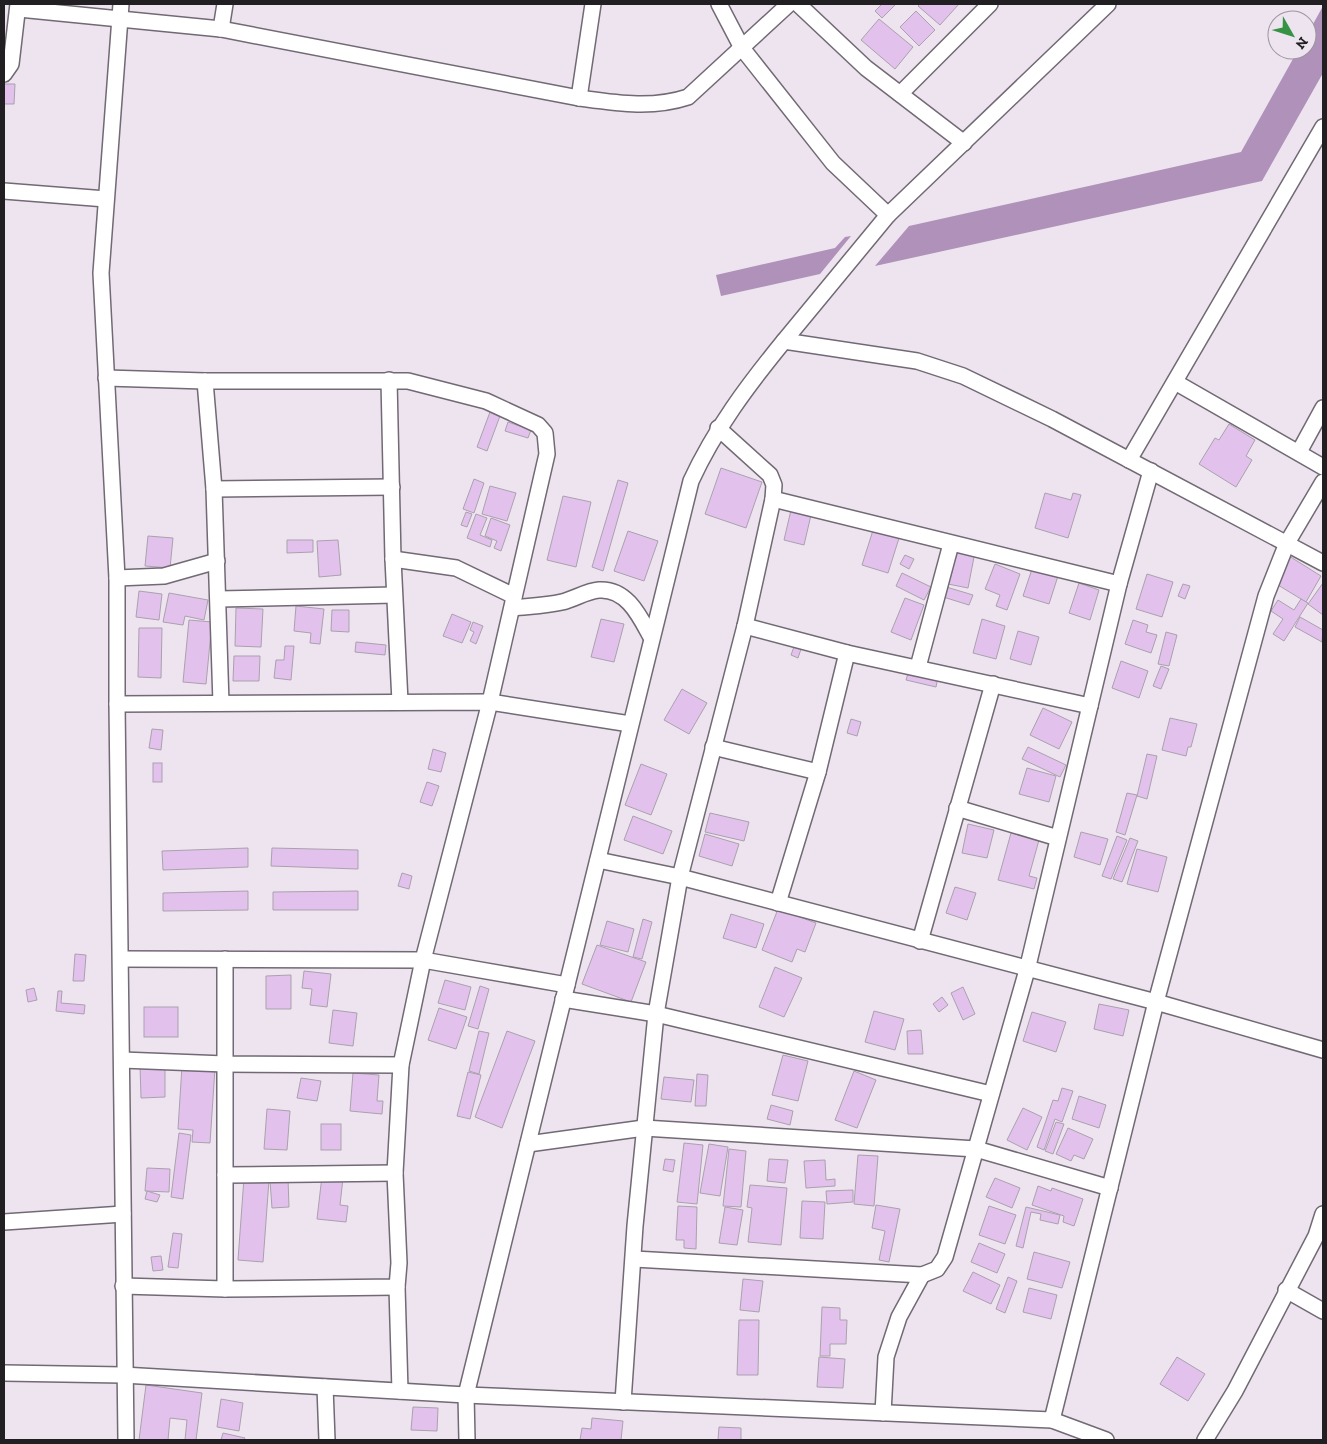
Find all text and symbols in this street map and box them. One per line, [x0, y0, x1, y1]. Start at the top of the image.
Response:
north arrow [1267, 10, 1317, 60]
text: N [1292, 33, 1312, 53]

